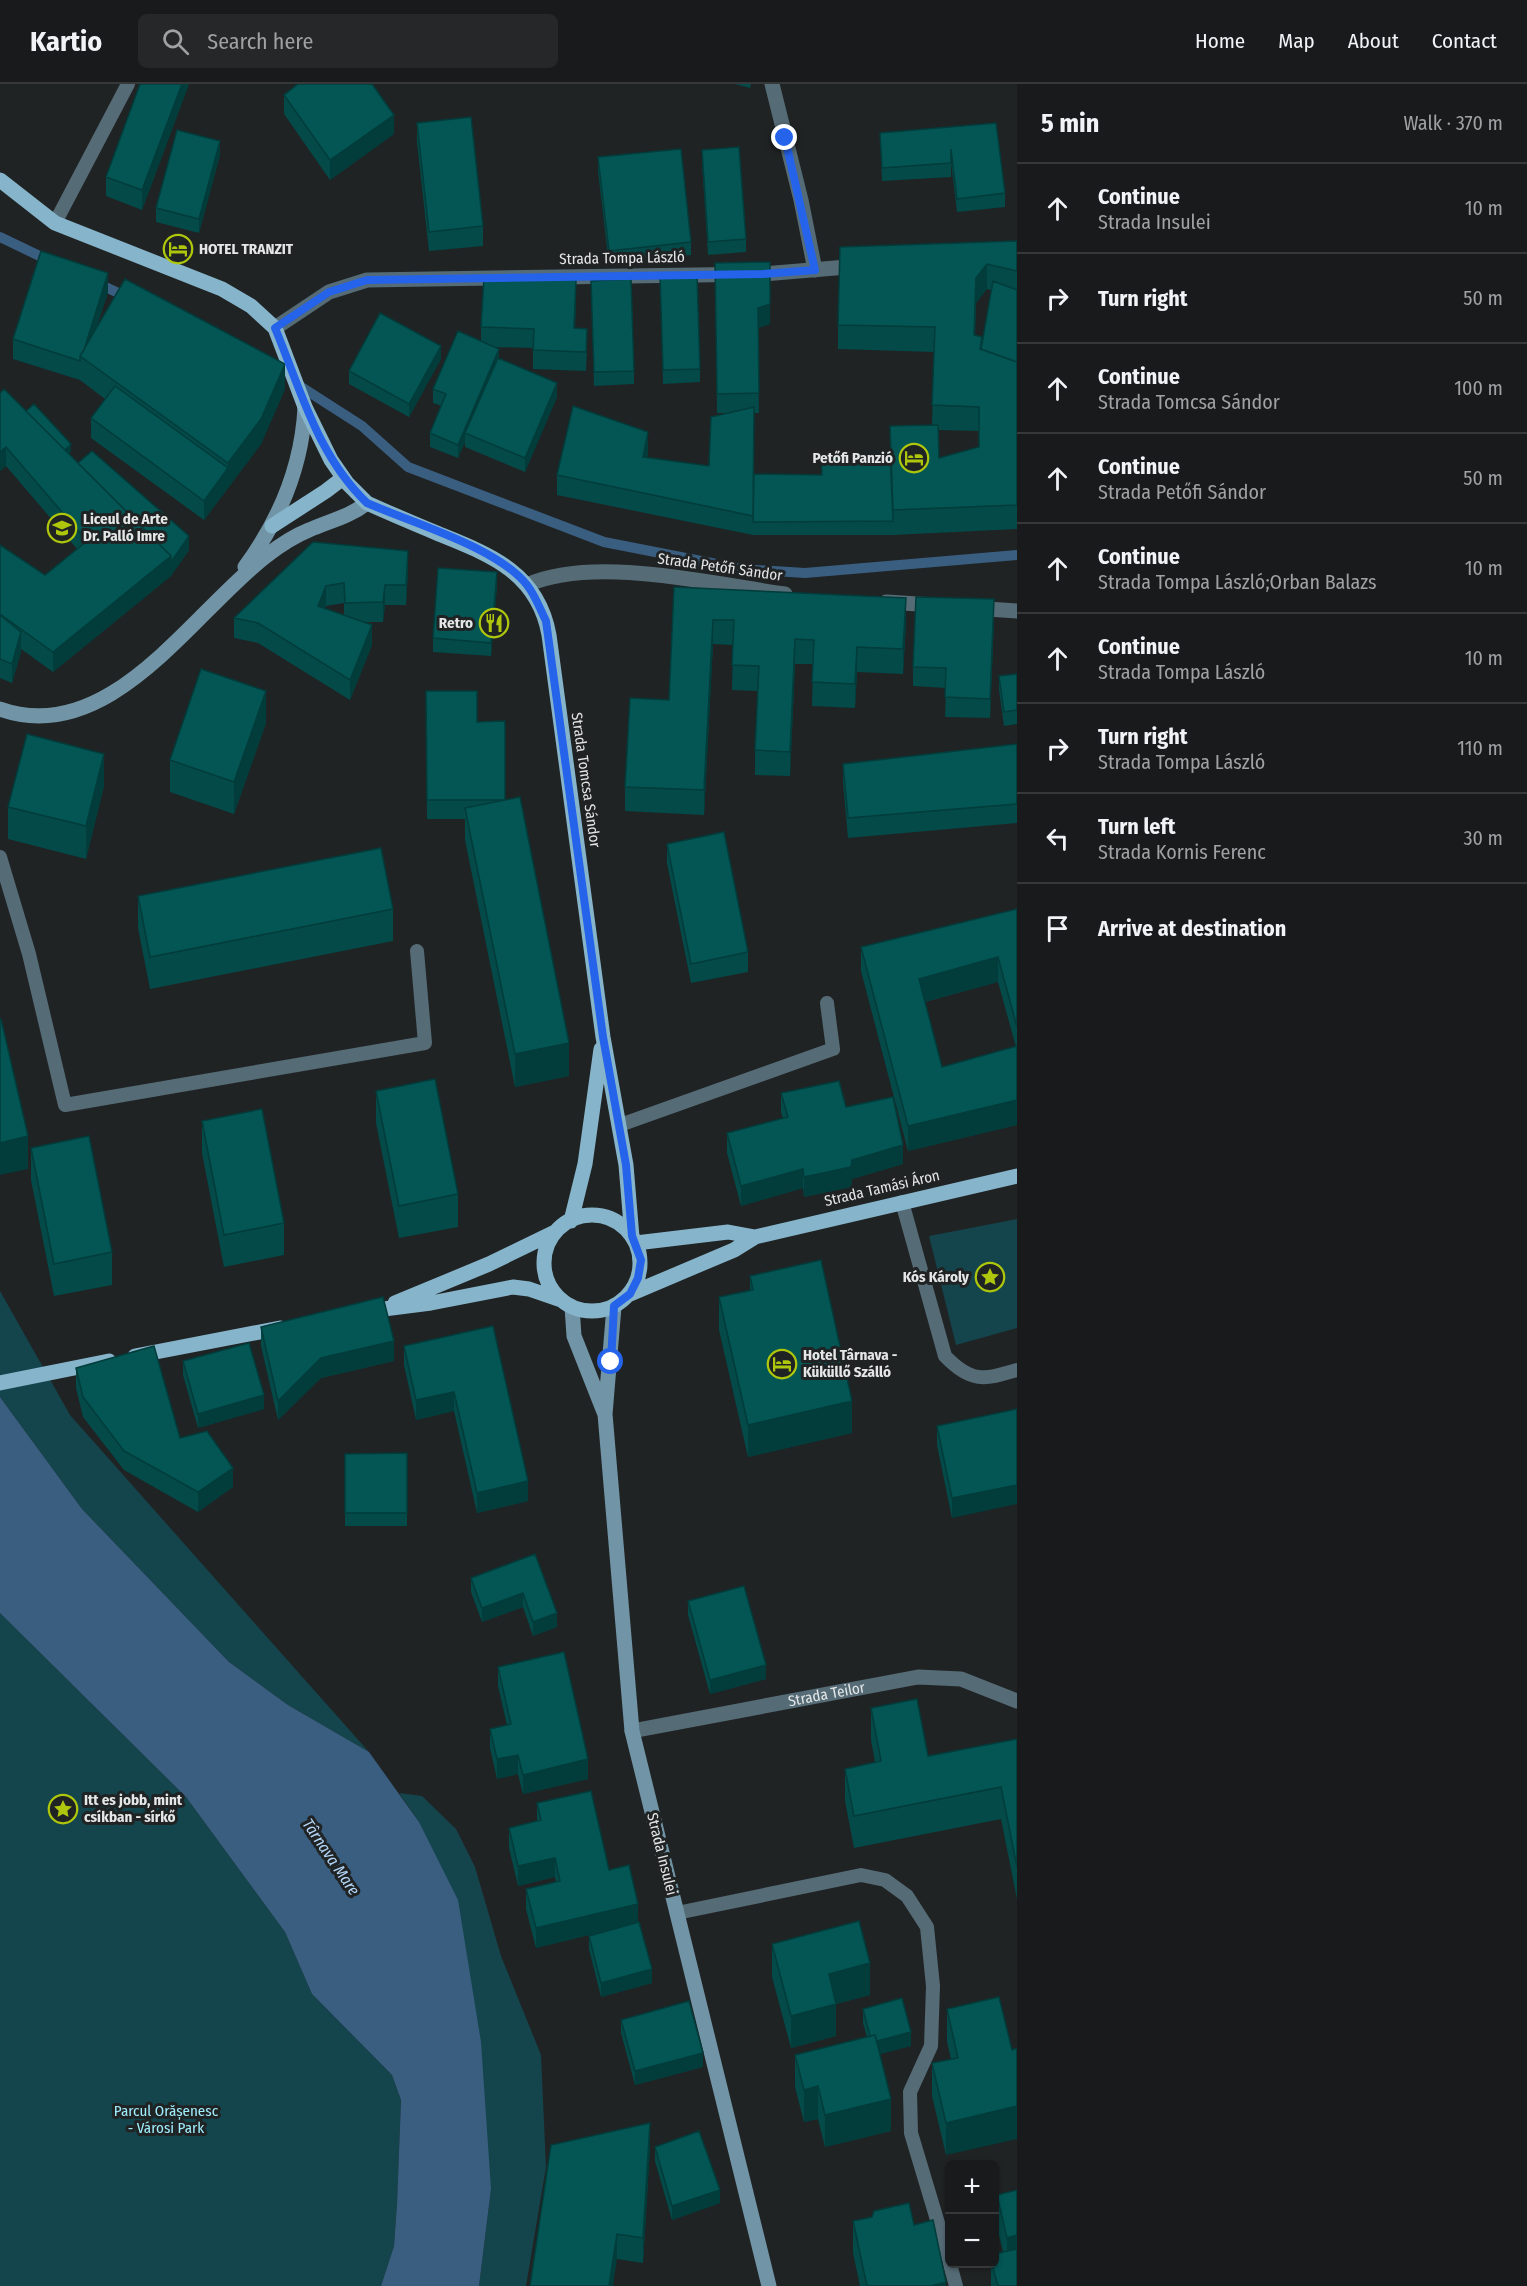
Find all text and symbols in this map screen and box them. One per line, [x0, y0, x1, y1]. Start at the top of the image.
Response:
search box [138, 14, 558, 68]
text: Kartio [30, 25, 102, 58]
icon: search [159, 25, 192, 58]
text: Search here [207, 28, 313, 55]
text: Home [1195, 28, 1245, 54]
text: Map [1278, 28, 1315, 54]
text: About [1348, 28, 1399, 54]
text: Contact [1432, 28, 1497, 54]
text: 5 min [1041, 108, 1099, 139]
text: Walk · 370 m [1403, 111, 1503, 135]
route end [771, 124, 797, 150]
text: Continue [1098, 183, 1180, 210]
icon: ahead [1041, 192, 1074, 225]
text: 10 m [1465, 196, 1503, 220]
text: Strada Insulei [1098, 210, 1211, 234]
hotel icon: HOTEL TRANZIT [162, 233, 194, 265]
place label: HOTEL TRANZIT [199, 240, 294, 258]
street label: Strada Tompa László [559, 248, 685, 268]
icon: right [1041, 282, 1074, 315]
text: Turn right [1098, 285, 1187, 312]
text: 50 m [1463, 286, 1503, 310]
text: Continue [1098, 363, 1180, 390]
icon: ahead [1041, 372, 1074, 405]
text: 100 m [1454, 376, 1503, 400]
text: Strada Tomcsa Sándor [1098, 390, 1280, 414]
hotel icon: Petőfi Panzió [898, 442, 930, 474]
place label: Petőfi Panzió [812, 449, 893, 467]
text: Continue [1098, 453, 1180, 480]
icon: ahead [1041, 462, 1074, 495]
text: 50 m [1463, 466, 1503, 490]
text: Strada Petőfi Sándor [1098, 480, 1266, 504]
place label: Liceul de Arte Dr. Palló Imre [83, 510, 168, 545]
school or university icon: Liceul de Arte Dr. Palló Imre [46, 512, 78, 544]
text: Continue [1098, 543, 1180, 570]
street label: Strada Petőfi Sándor [656, 549, 784, 585]
icon: ahead [1041, 552, 1074, 585]
text: 10 m [1465, 556, 1503, 580]
text: Strada Tompa László;Orban Balazs [1098, 570, 1377, 594]
restaurant icon: Retro [478, 607, 510, 639]
place label: Retro [439, 614, 473, 632]
text: Continue [1098, 633, 1180, 660]
icon: ahead [1041, 642, 1074, 675]
text: 10 m [1465, 646, 1503, 670]
text: Strada Tompa László [1098, 660, 1265, 684]
street label: Strada Tomcsa Sándor [568, 711, 605, 850]
text: Turn right [1098, 723, 1187, 750]
icon: right [1041, 732, 1074, 765]
text: 110 m [1457, 736, 1503, 760]
text: Strada Tompa László [1098, 750, 1265, 774]
text: Turn left [1098, 813, 1176, 840]
icon: left [1041, 822, 1074, 855]
text: 30 m [1463, 826, 1503, 850]
text: Strada Kornis Ferenc [1098, 840, 1266, 864]
icon: arrive [1041, 912, 1074, 945]
text: Arrive at destination [1098, 915, 1286, 942]
street label: Strada Tamási Áron [823, 1166, 941, 1210]
place icon: Kós Károly [974, 1261, 1006, 1293]
place label: Kós Károly [903, 1268, 970, 1286]
place label: Hotel Târnava - Küküllő Szálló [803, 1346, 898, 1381]
route start [597, 1348, 623, 1374]
hotel icon: Hotel Târnava - Küküllő Szálló [766, 1348, 798, 1380]
street label: Strada Teilor [787, 1678, 867, 1710]
place label: Itt es jobb, mint csíkban - sírkő [84, 1791, 183, 1826]
place icon: Itt es jobb, mint csíkban - sírkő [47, 1793, 79, 1825]
street label: Strada Insulei [643, 1811, 681, 1897]
water label: Târnava Mare [298, 1815, 364, 1899]
park label: Parcul Orășenesc - Városi Park [114, 2102, 219, 2137]
map controls [945, 2160, 999, 2268]
button: + [945, 2160, 999, 2214]
button: − [945, 2214, 999, 2268]

